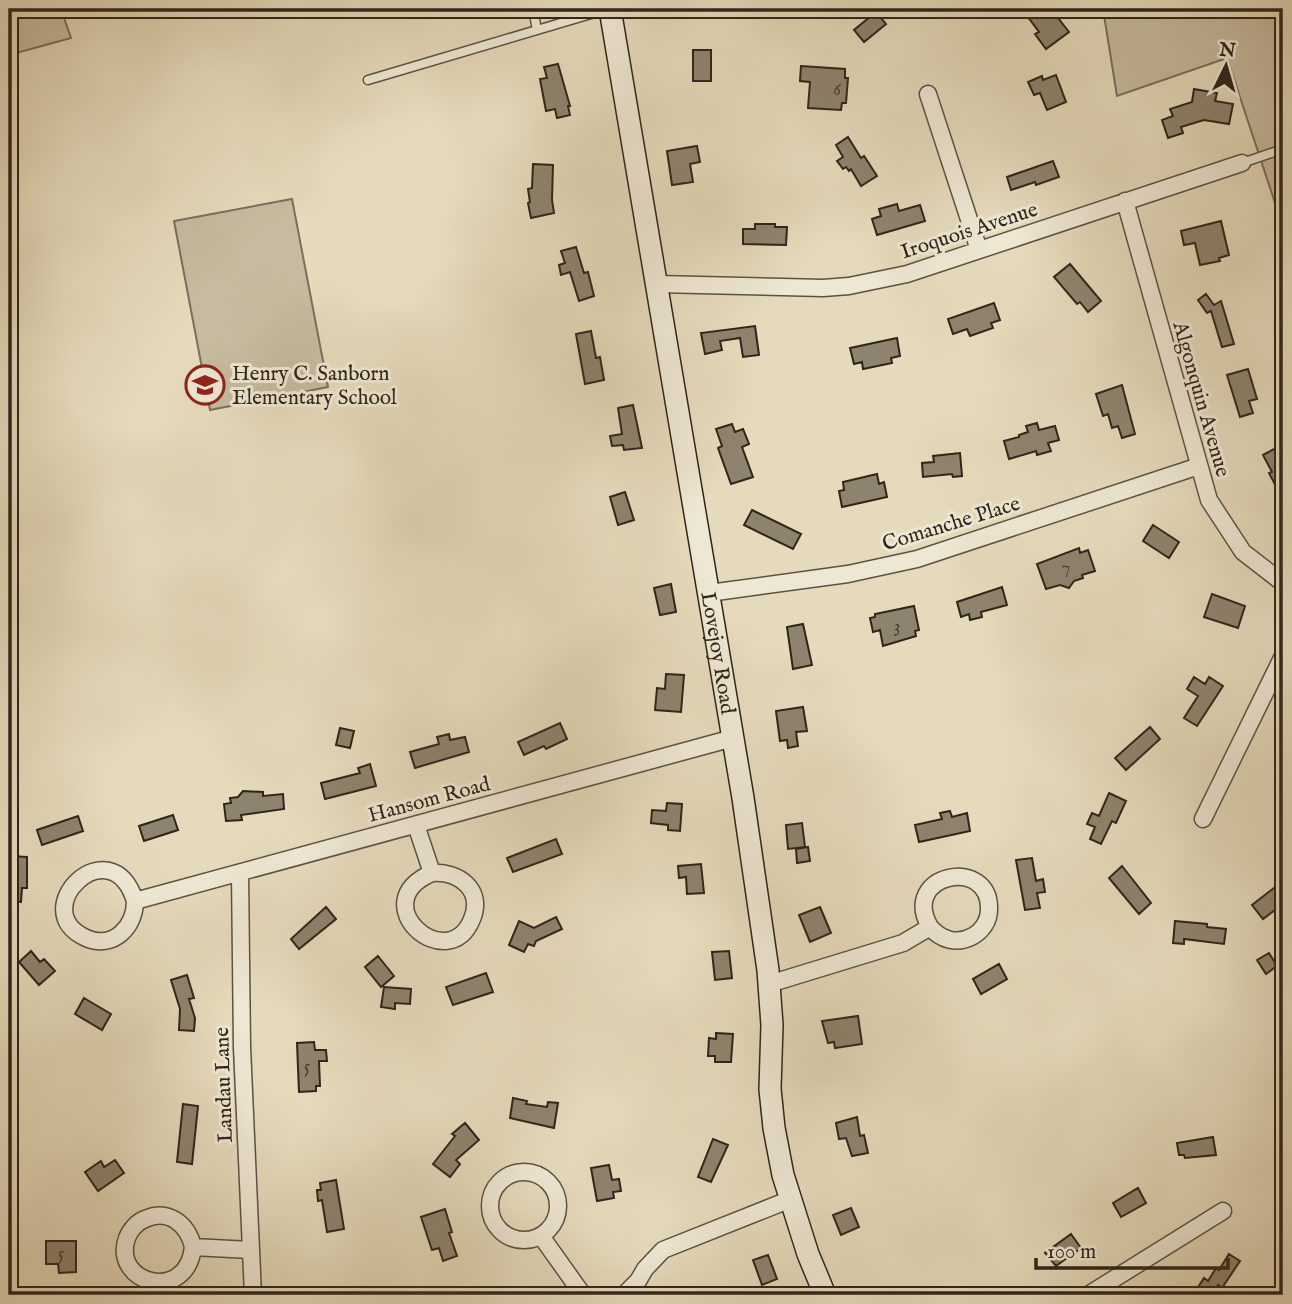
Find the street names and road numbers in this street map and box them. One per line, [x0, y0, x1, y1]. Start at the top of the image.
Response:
street label: Iroquois Avenue [898, 196, 1042, 266]
street label: Algonquin Avenue [1165, 318, 1236, 481]
street label: Comanche Place [879, 491, 1024, 558]
street label: Lovejoy Road [693, 590, 741, 717]
street label: Hansom Road [365, 771, 494, 830]
street label: Landau Lane [209, 1026, 240, 1143]

